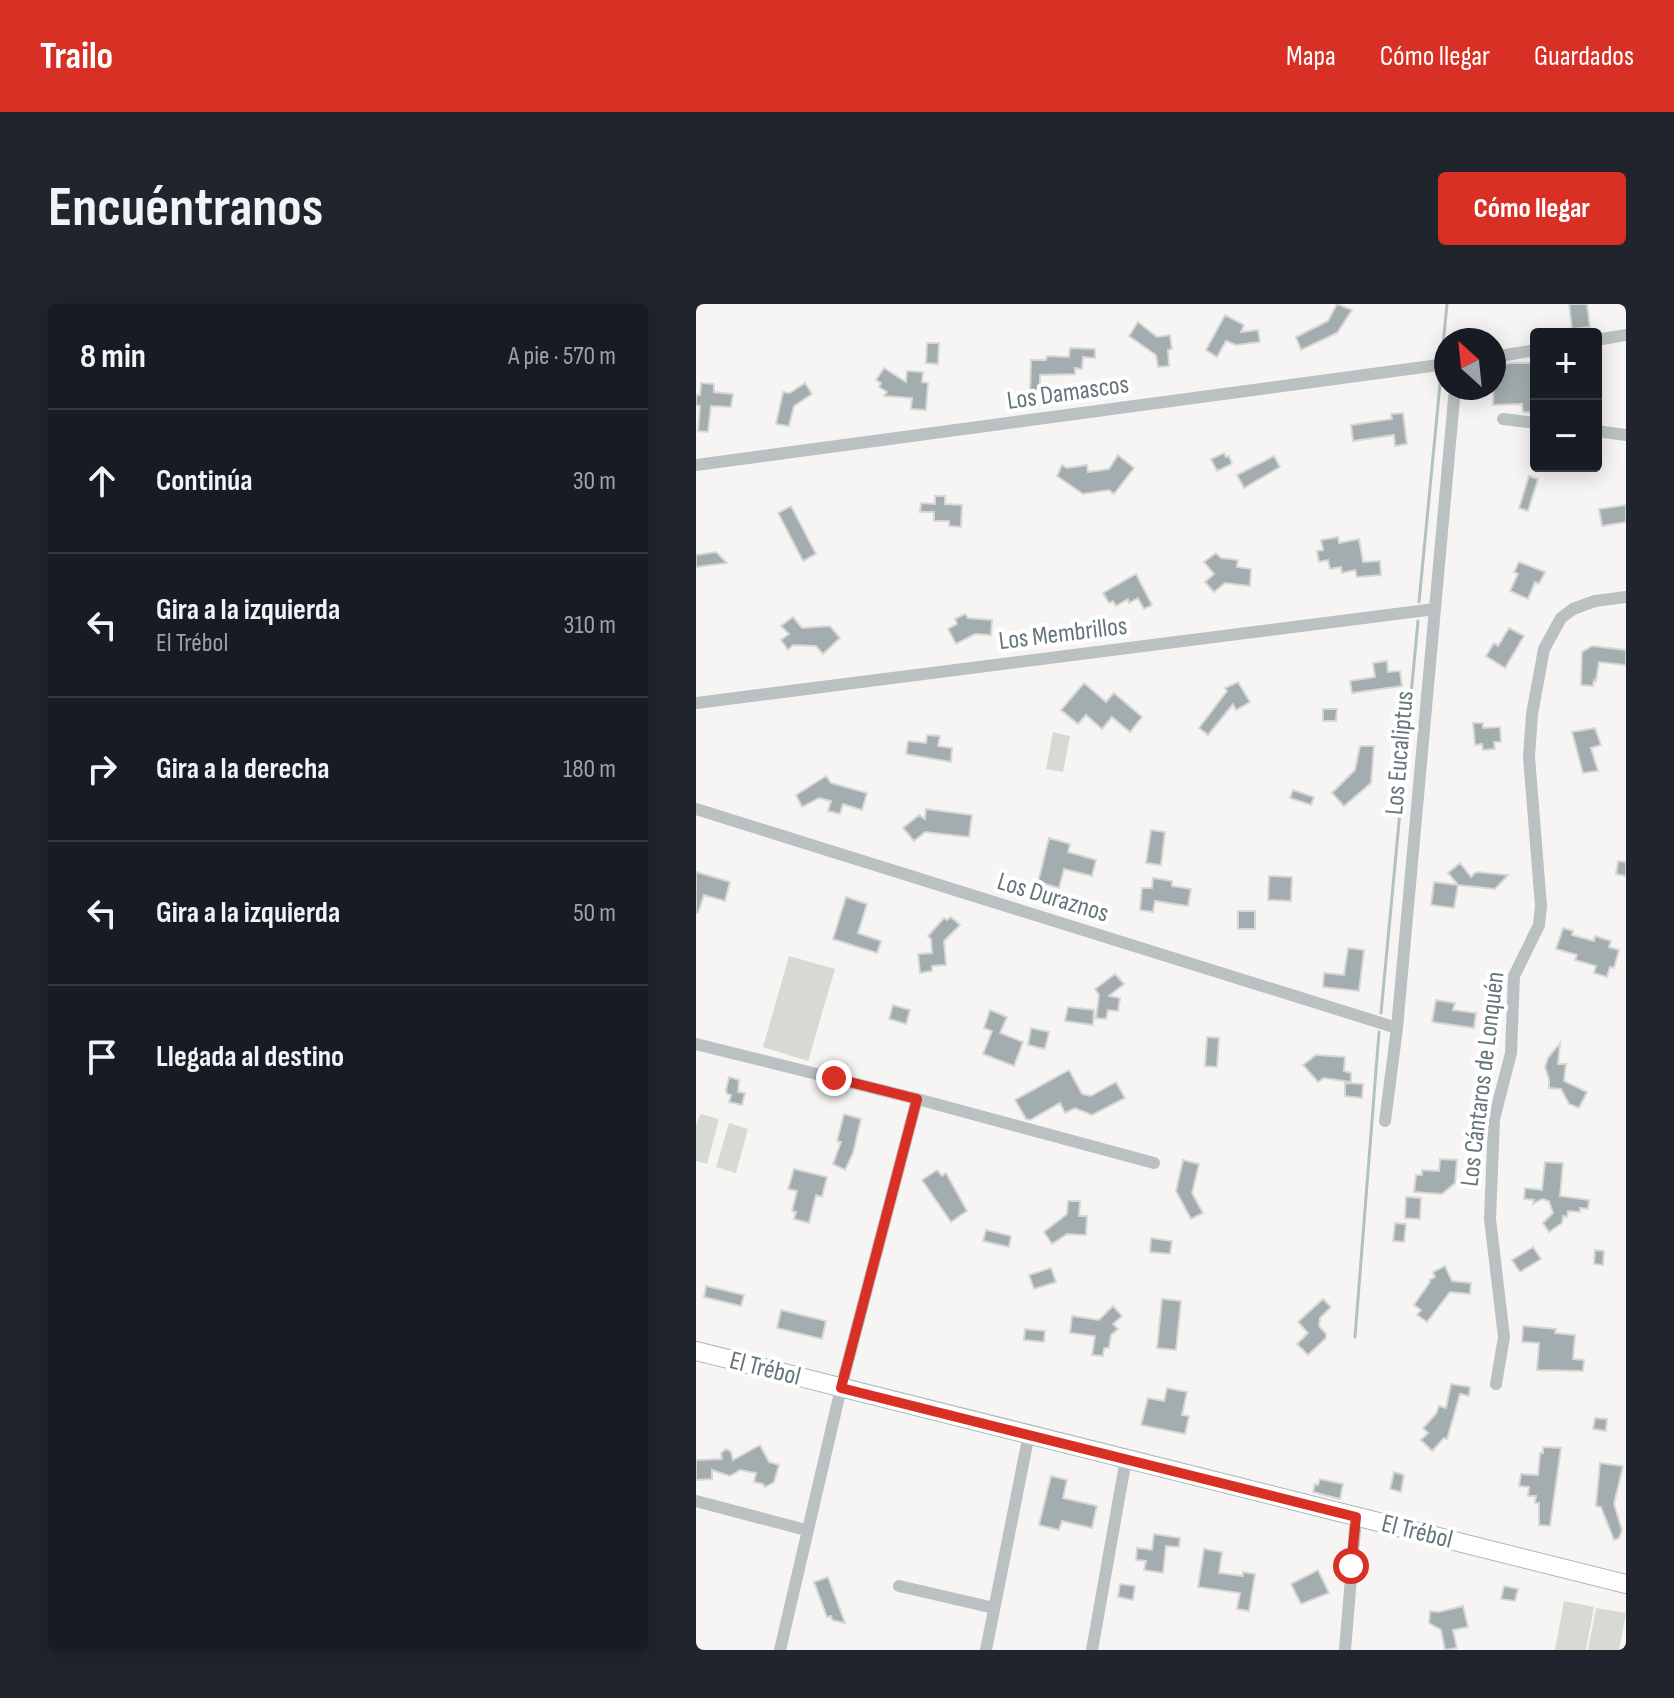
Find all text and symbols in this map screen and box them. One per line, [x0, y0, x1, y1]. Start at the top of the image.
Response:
text: Trailo [40, 34, 113, 79]
text: Mapa [1286, 40, 1336, 73]
text: Cómo llegar [1380, 40, 1490, 73]
text: Guardados [1534, 40, 1634, 73]
button: Cómo llegar [1438, 172, 1626, 245]
text: Encuéntranos [48, 175, 323, 242]
north arrow [1434, 328, 1506, 400]
map controls [1530, 328, 1602, 472]
button: + [1530, 328, 1602, 400]
text: 8 min [80, 336, 146, 377]
text: A pie · 570 m [508, 341, 616, 372]
street label: Los Damascos [1005, 369, 1131, 417]
button: − [1530, 400, 1602, 472]
icon: ahead [80, 459, 124, 503]
text: Continúa [156, 463, 252, 499]
text: 30 m [573, 466, 616, 497]
text: Gira a la izquierda [156, 592, 340, 628]
icon: left [80, 603, 124, 647]
text: 310 m [564, 610, 616, 641]
street label: Los Membrillos [997, 611, 1129, 657]
text: El Trébol [156, 628, 228, 659]
street label: Los Eucaliptus [1379, 690, 1421, 816]
icon: right [80, 747, 124, 791]
text: Gira a la derecha [156, 751, 330, 787]
text: 180 m [563, 754, 616, 785]
street label: Los Duraznos [994, 866, 1112, 930]
icon: left [80, 891, 124, 935]
text: Gira a la izquierda [156, 895, 340, 931]
text: 50 m [573, 898, 616, 929]
street label: Los Cántaros de Lonquén [1454, 970, 1512, 1188]
icon: arrive [80, 1035, 124, 1079]
text: Llegada al destino [156, 1039, 344, 1075]
route end [816, 1060, 852, 1096]
street label: El Trébol [726, 1345, 804, 1393]
street label: El Trébol [1378, 1508, 1456, 1556]
route start [1333, 1548, 1369, 1584]

